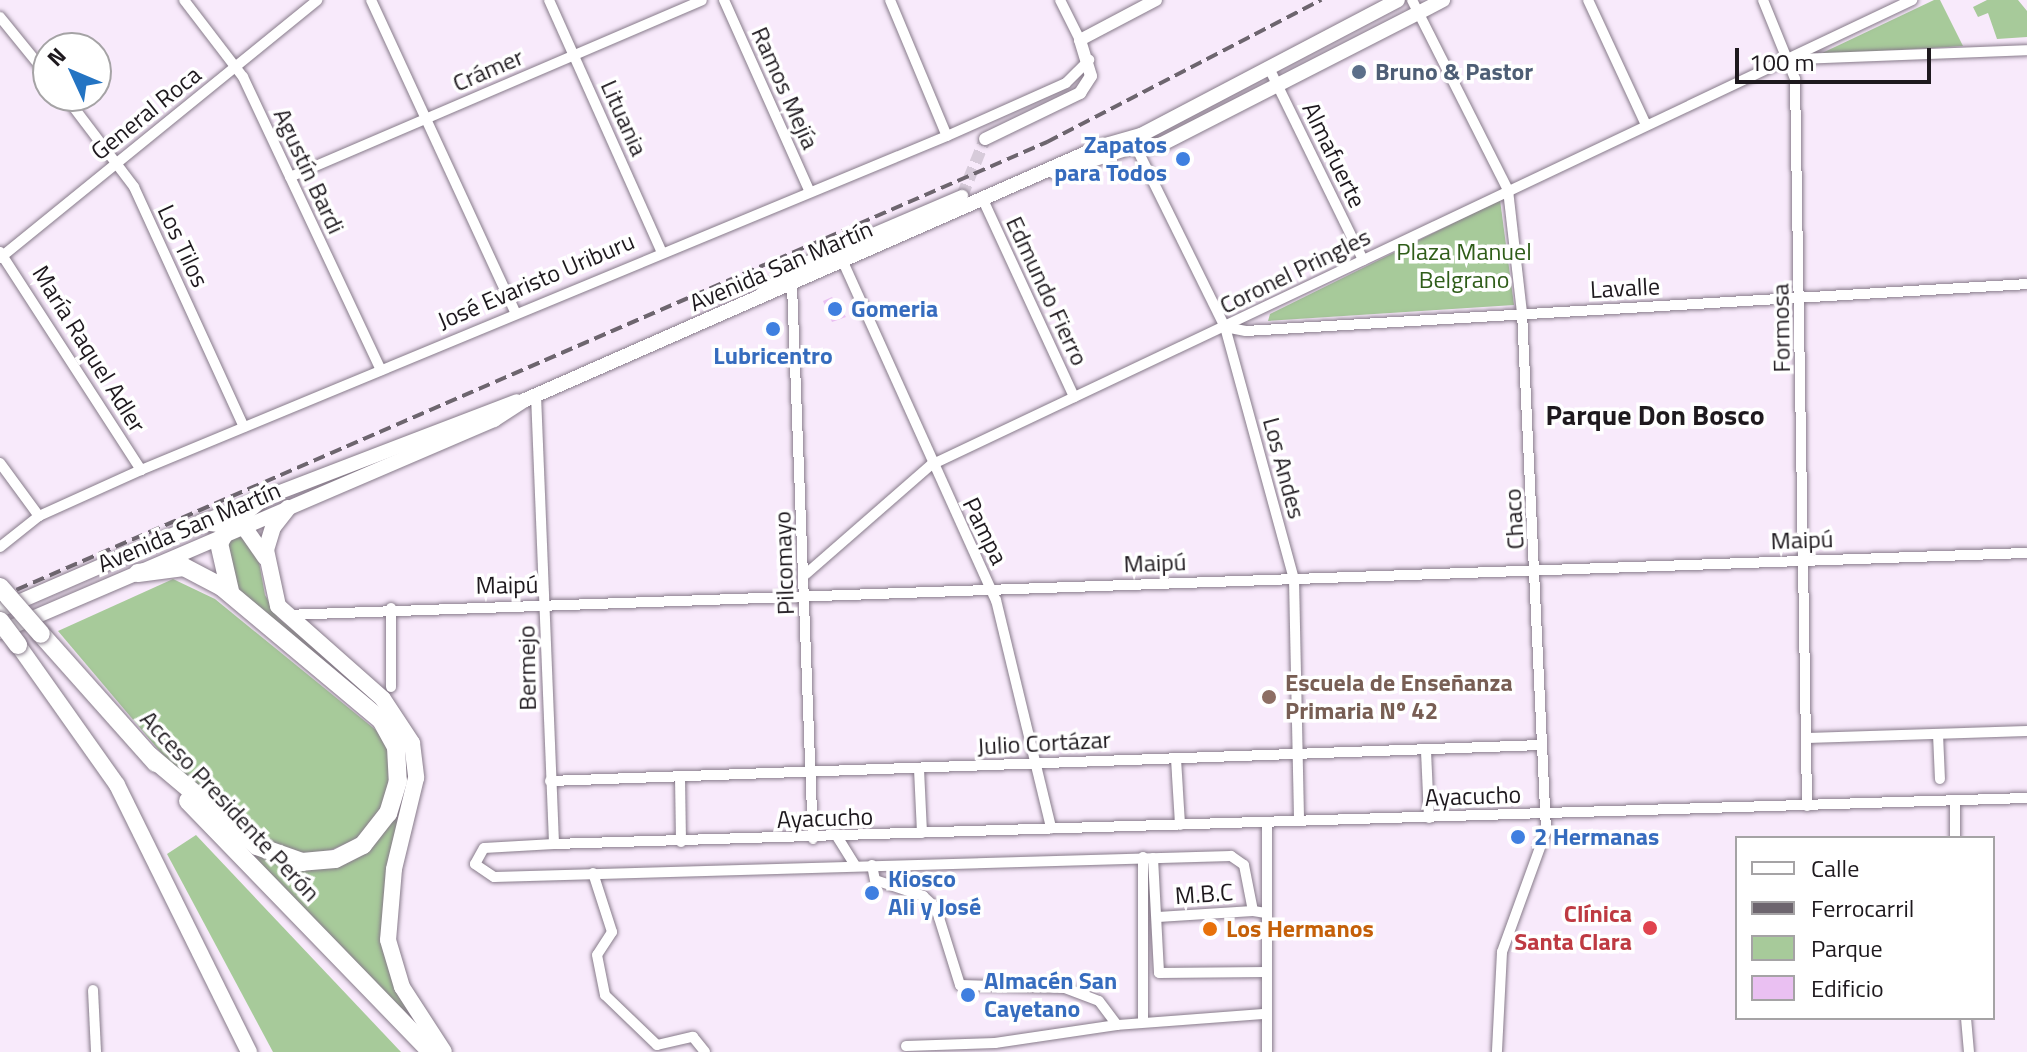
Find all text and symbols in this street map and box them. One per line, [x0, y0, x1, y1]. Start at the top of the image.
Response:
street label: Ramos Mejía [745, 22, 825, 154]
north arrow [32, 32, 112, 112]
scale bar [1739, 32, 1935, 82]
text: N [39, 39, 74, 74]
street label: Crámer [448, 42, 528, 98]
text: 100 m [1749, 44, 1815, 80]
place label: Bruno & Pastor [1375, 58, 1533, 86]
street label: General Roca [85, 60, 207, 166]
marker: Bruno & Pastor [1350, 63, 1368, 81]
street label: Lituania [595, 76, 653, 160]
street label: Almafuerte [1296, 98, 1372, 212]
street label: Agustín Bardi [267, 104, 351, 238]
place label: Zapatos para Todos [1054, 131, 1167, 187]
marker: Zapatos para Todos [1174, 150, 1192, 168]
street label: Los Tilos [151, 200, 215, 292]
street label: Edmundo Fierro [1000, 212, 1094, 370]
street label: Avenida San Martín [685, 215, 877, 317]
street label: Coronel Pringles [1215, 222, 1375, 320]
street label: José Evaristo Uriburu [433, 227, 639, 335]
park label: Plaza Manuel Belgrano [1396, 238, 1532, 294]
street label: María Raquel Adler [26, 260, 152, 438]
street label: Lavalle [1589, 272, 1661, 304]
street label: Formosa [1766, 283, 1796, 373]
place label: Gomeria [851, 295, 938, 323]
marker: Gomeria [826, 300, 844, 318]
marker: Lubricentro [764, 320, 782, 338]
place label: Lubricentro [713, 342, 833, 370]
district label: Parque Don Bosco [1545, 398, 1765, 432]
street label: Los Andes [1257, 414, 1311, 522]
street label: Avenida San Martín [93, 476, 285, 578]
street label: Chaco [1498, 488, 1530, 550]
street label: Pampa [957, 493, 1013, 569]
street label: Pilcomayo [768, 511, 800, 615]
street label: Maipú [1770, 525, 1834, 555]
street label: Maipú [1123, 548, 1187, 578]
street label: Maipú [475, 570, 539, 600]
street label: Bermejo [512, 625, 542, 711]
place label: Escuela de Enseñanza Primaria Nº 42 [1285, 669, 1513, 725]
marker: Escuela de Enseñanza Primaria Nº 42 [1260, 688, 1278, 706]
street label: Acceso Presidente Perón [134, 705, 326, 907]
street label: Julio Cortázar [976, 725, 1112, 761]
street label: Ayacucho [1424, 780, 1522, 812]
street label: Ayacucho [776, 802, 874, 834]
place label: 2 Hermanas [1534, 823, 1659, 851]
marker: 2 Hermanas [1509, 828, 1527, 846]
legend [1735, 836, 1995, 1020]
text: Calle [1811, 850, 1859, 886]
place label: Kiosco Ali y José [888, 865, 981, 921]
street label: M.B.C [1174, 878, 1234, 910]
marker: Kiosco Ali y José [863, 884, 881, 902]
text: Ferrocarril [1811, 890, 1914, 926]
place label: Clínica Santa Clara [1514, 900, 1632, 956]
place label: Los Hermanos [1226, 915, 1374, 943]
marker: Clínica Santa Clara [1639, 917, 1661, 939]
marker: Los Hermanos [1201, 920, 1219, 938]
text: Parque [1811, 930, 1883, 966]
place label: Almacén San Cayetano [984, 967, 1117, 1023]
text: Edificio [1811, 970, 1884, 1006]
marker: Almacén San Cayetano [959, 986, 977, 1004]

